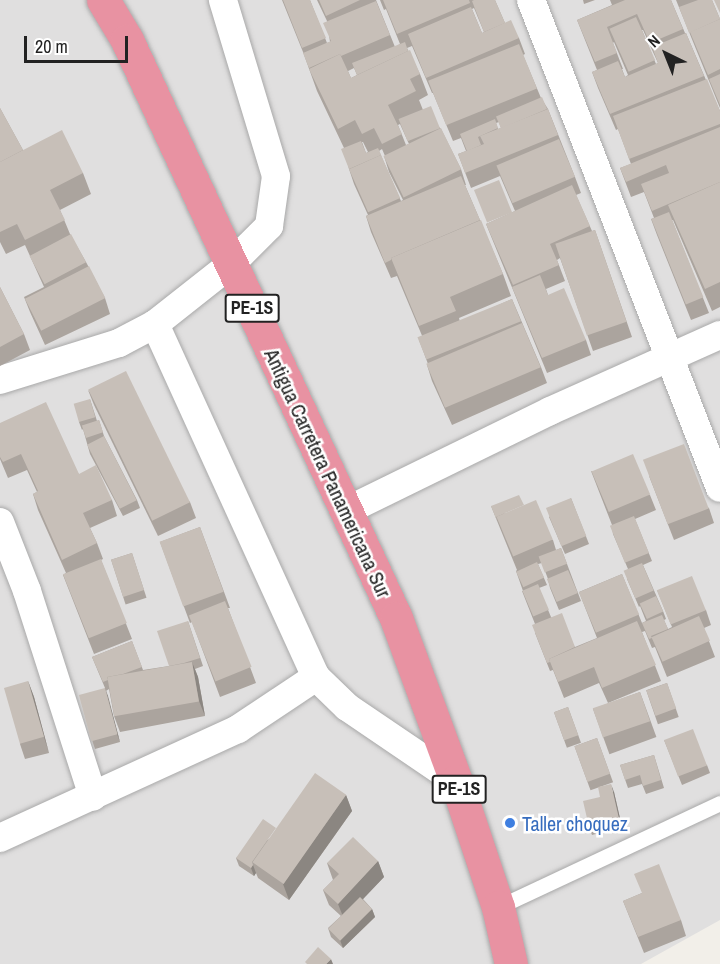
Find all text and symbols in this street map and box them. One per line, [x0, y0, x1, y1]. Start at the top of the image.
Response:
scale bar [27, 24, 130, 62]
north arrow [636, 24, 696, 84]
text: N [643, 30, 665, 52]
text: 20 m [35, 34, 68, 59]
road number: PE-1S [224, 293, 280, 323]
street label: Antigua Carretera Panamericana Sur [260, 345, 396, 601]
road number: PE-1S [430, 774, 488, 804]
place label: Taller choquez [522, 811, 628, 835]
marker: Taller choquez [503, 816, 517, 830]

